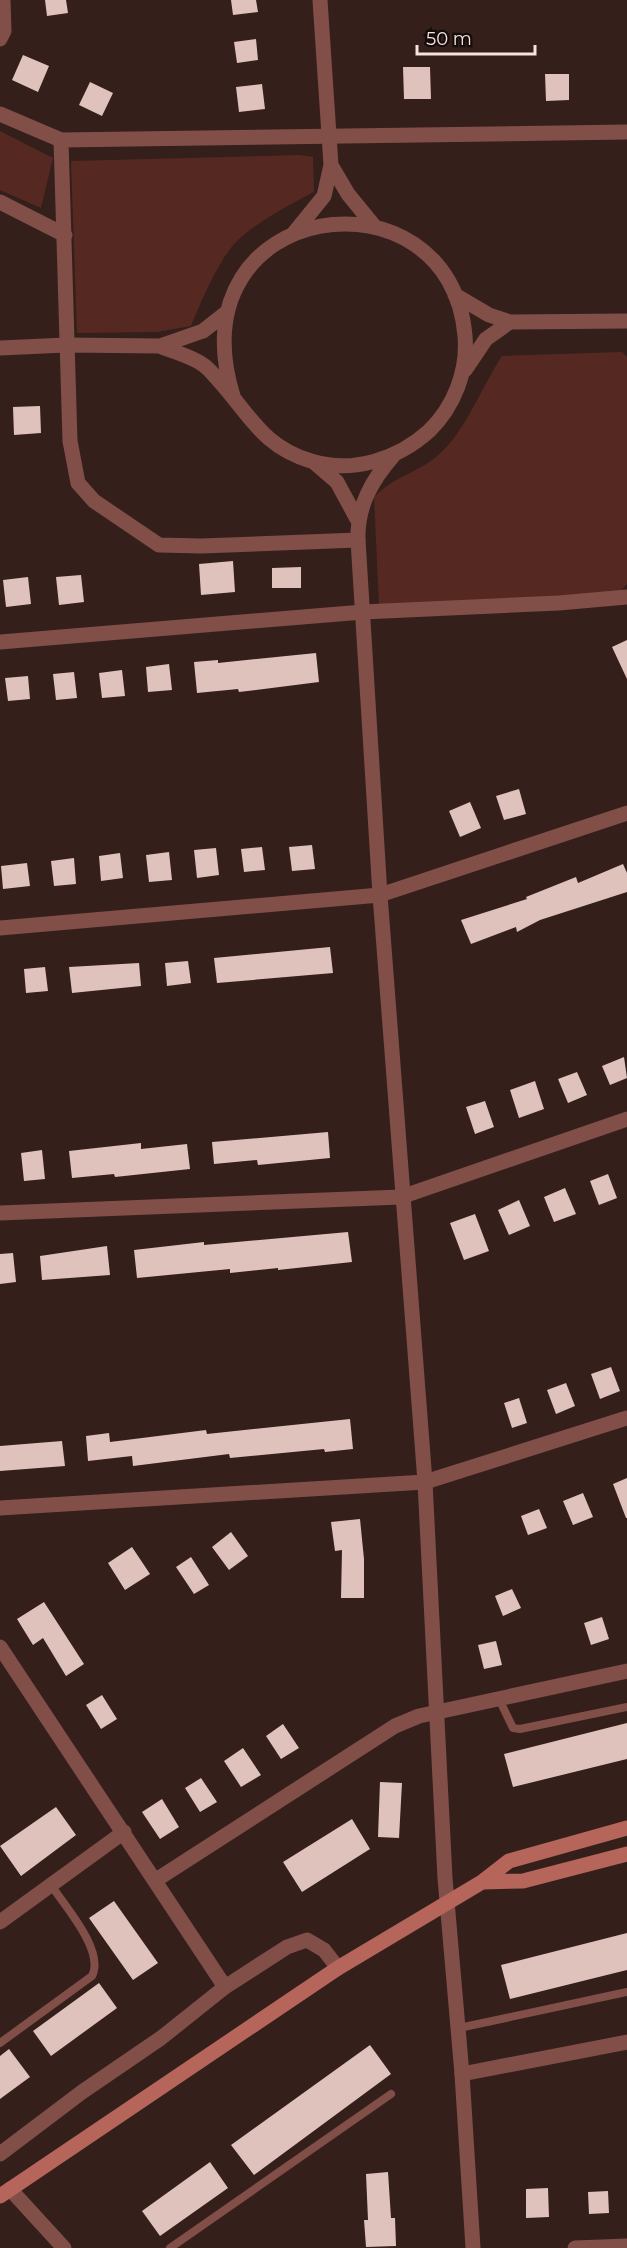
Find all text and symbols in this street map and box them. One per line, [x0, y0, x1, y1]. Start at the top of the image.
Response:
scale bar [417, 18, 536, 56]
text: 50 m [426, 28, 472, 50]

